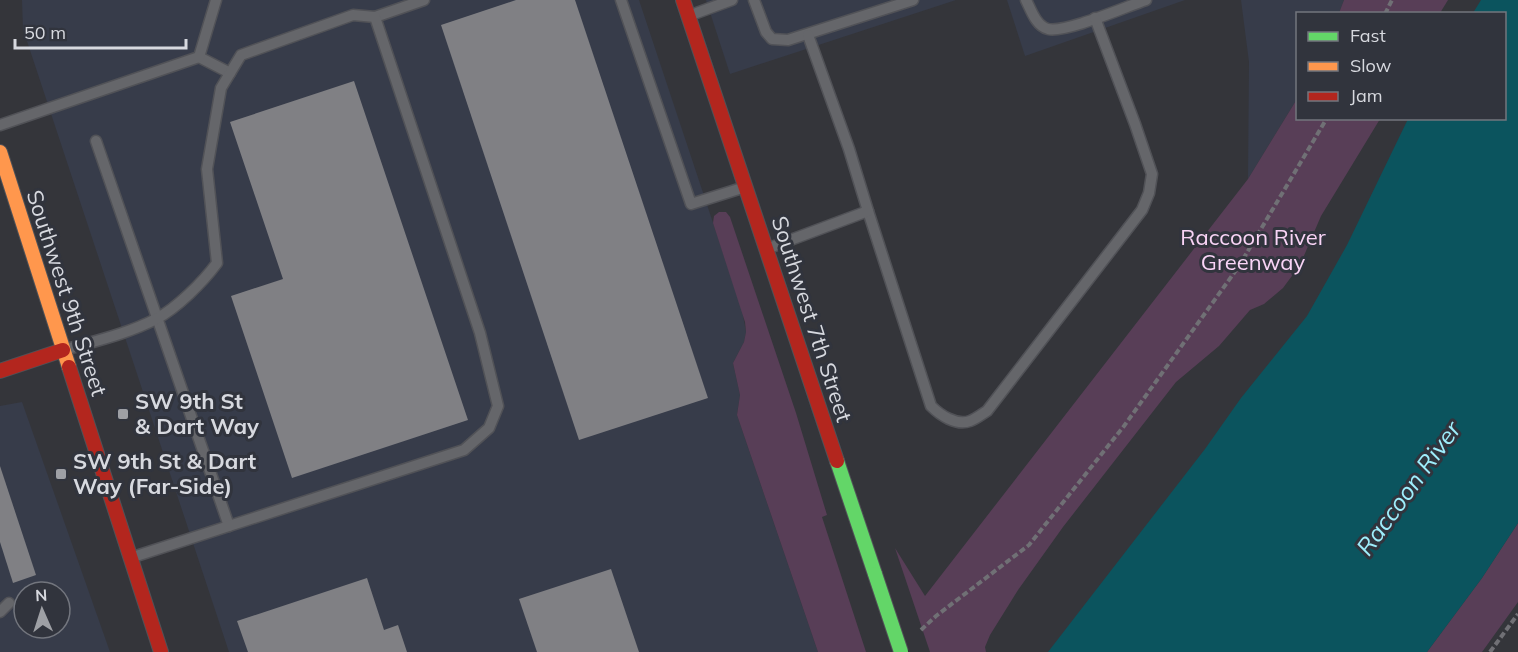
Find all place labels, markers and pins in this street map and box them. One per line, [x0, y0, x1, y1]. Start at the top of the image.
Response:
place label: SW 9th St & Dart Way [135, 387, 259, 440]
marker: SW 9th St & Dart Way [116, 407, 130, 421]
place label: SW 9th St & Dart Way (Far-Side) [73, 447, 256, 500]
marker: SW 9th St & Dart Way (Far-Side) [54, 467, 68, 481]

